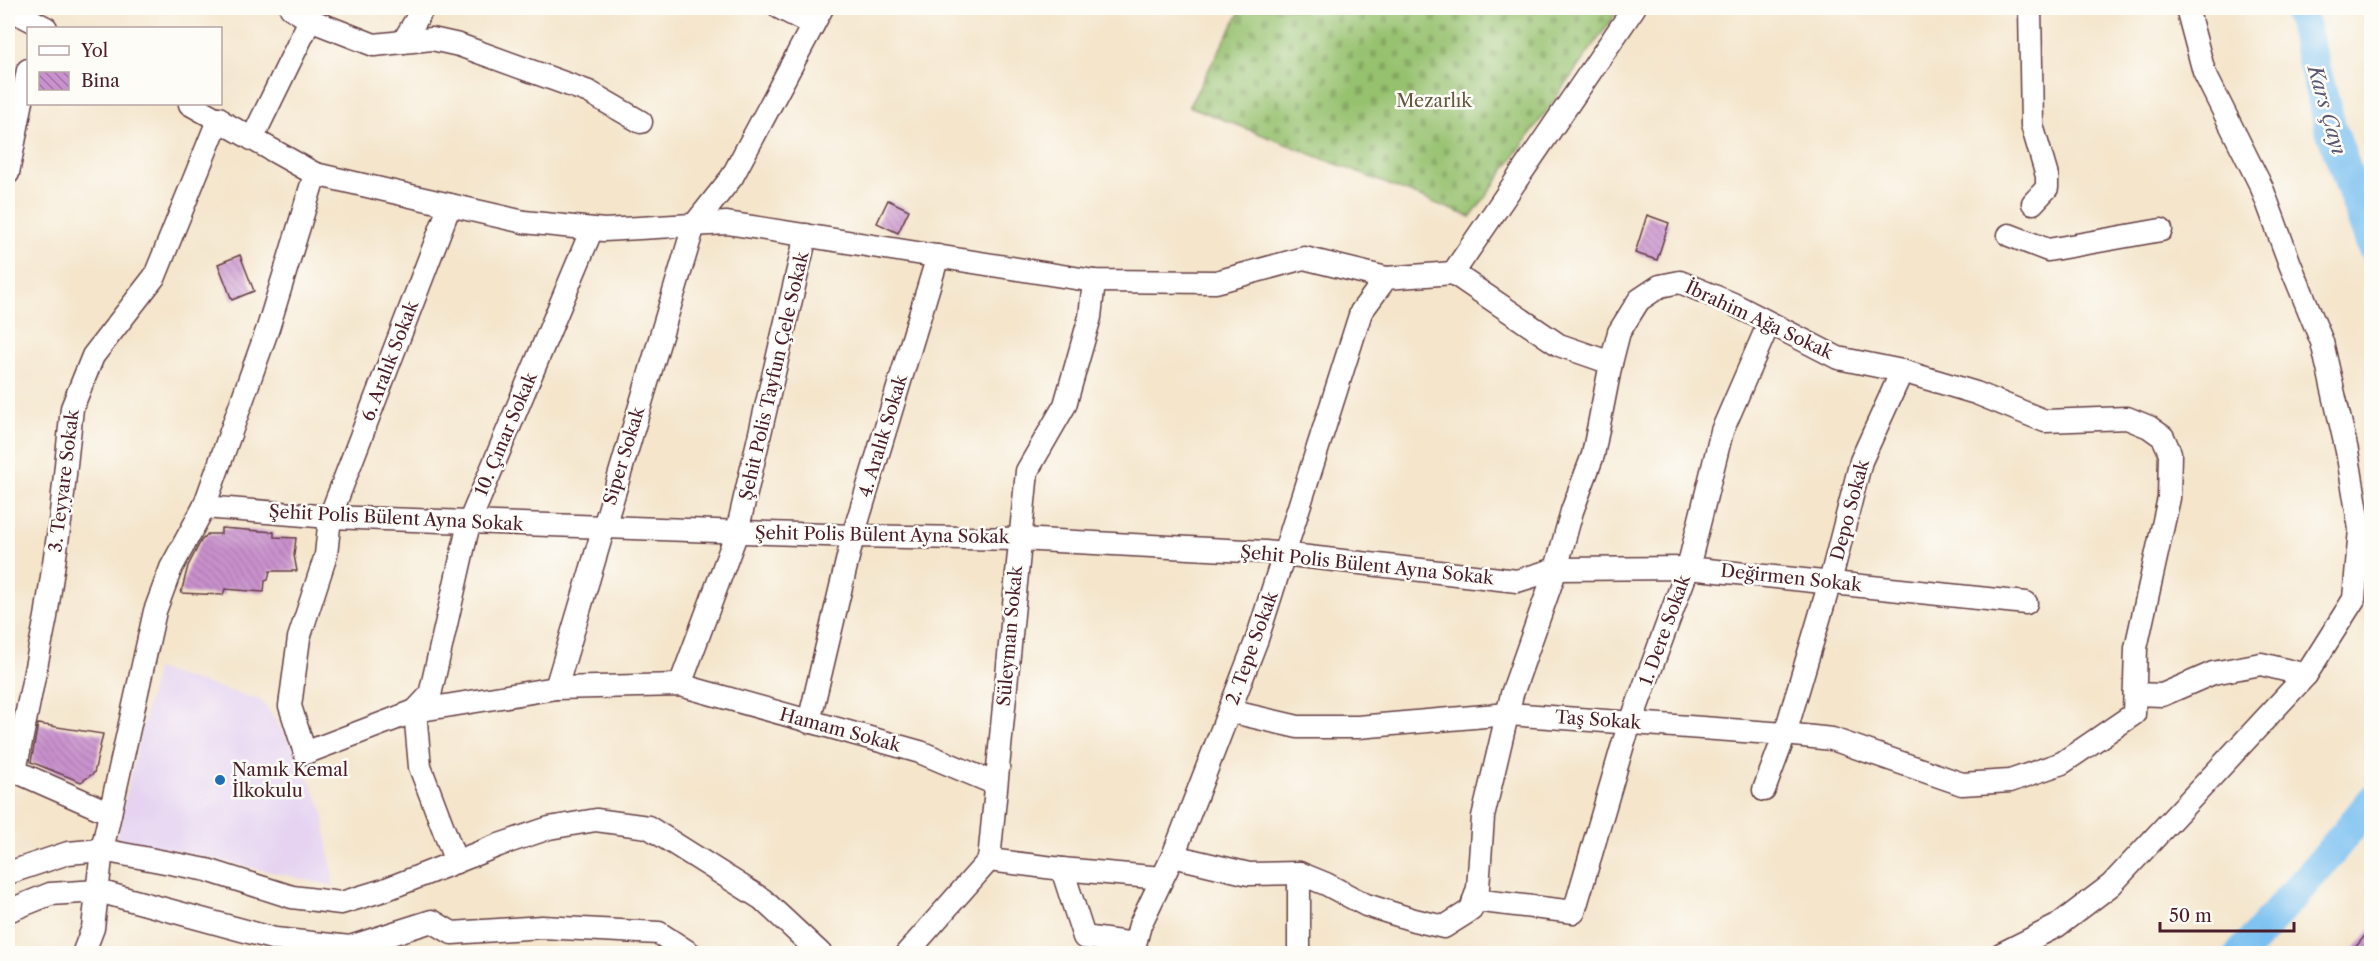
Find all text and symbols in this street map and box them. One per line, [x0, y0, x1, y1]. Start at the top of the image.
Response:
legend [27, 27, 222, 105]
text: Yol [80, 40, 108, 62]
water label: Kars Çayı [2302, 61, 2351, 158]
text: Bina [81, 70, 120, 92]
park label: Mezarlık [1396, 90, 1473, 112]
street label: Şehit Polis Tayfun Çele Sokak [735, 248, 814, 503]
street label: İbrahim Ağa Sokak [1682, 275, 1838, 365]
street label: 6. Aralık Sokak [357, 296, 424, 424]
street label: 10. Çınar Sokak [470, 367, 543, 499]
street label: 4. Aralık Sokak [854, 371, 913, 500]
street label: Siper Sokak [599, 403, 650, 508]
street label: 3. Teyyare Sokak [44, 407, 84, 554]
street label: Depo Sokak [1826, 456, 1874, 563]
street label: Şehit Polis Bülent Ayna Sokak [268, 500, 525, 536]
street label: Şehit Polis Bülent Ayna Sokak [755, 522, 1011, 548]
street label: Şehit Polis Bülent Ayna Sokak [1239, 541, 1496, 589]
street label: Değirmen Sokak [1719, 560, 1864, 597]
street label: Süleyman Sokak [993, 563, 1027, 707]
street label: 1. Dere Sokak [1635, 570, 1696, 688]
street label: 2. Tepe Sokak [1221, 587, 1283, 708]
street label: Hamam Sokak [777, 703, 904, 757]
street label: Taş Sokak [1555, 706, 1643, 734]
place label: Namık Kemal İlkokulu [232, 759, 348, 802]
marker: Namık Kemal İlkokulu [213, 773, 227, 787]
scale bar [2160, 895, 2294, 933]
text: 50 m [2169, 905, 2212, 927]

